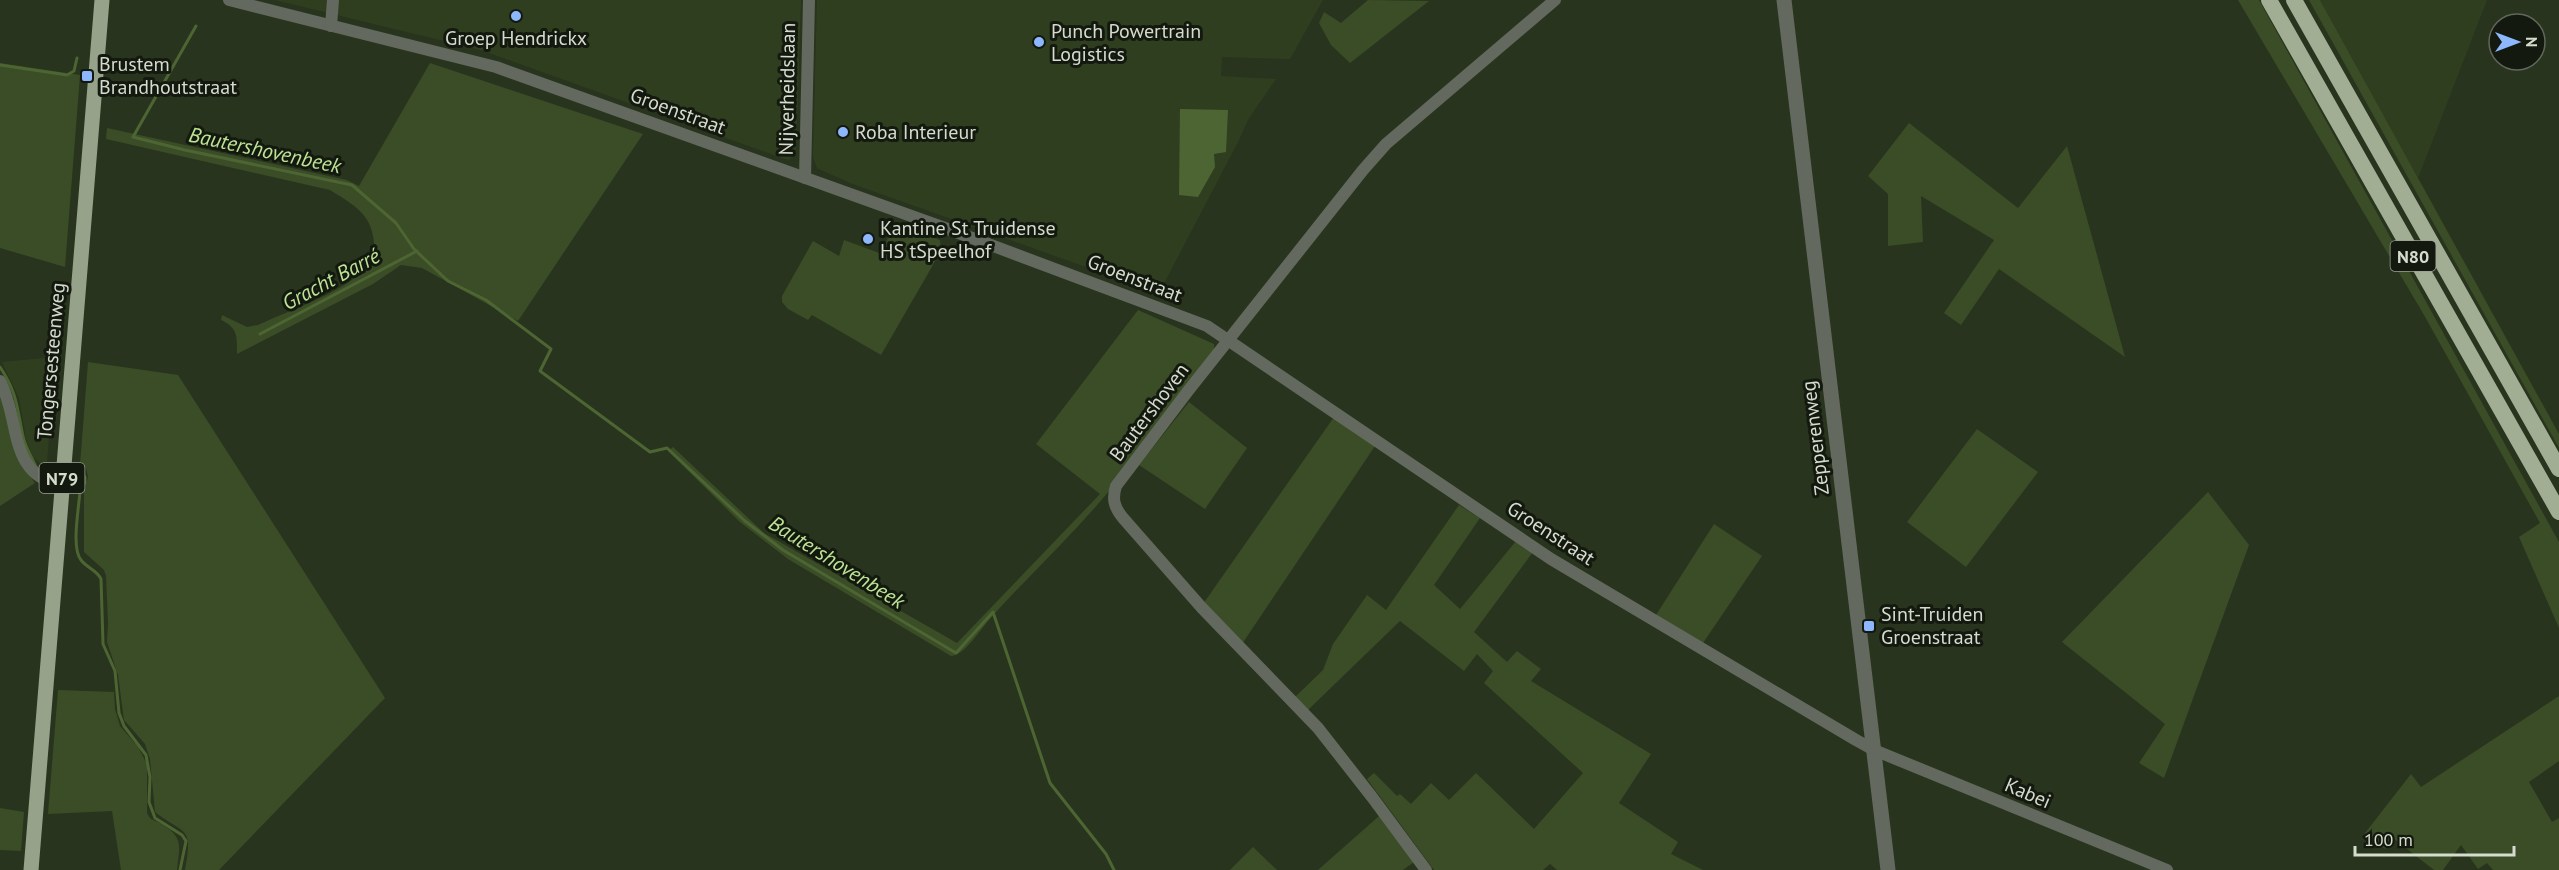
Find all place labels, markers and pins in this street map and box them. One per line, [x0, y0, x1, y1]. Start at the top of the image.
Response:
marker: Groep Hendrickx [509, 9, 523, 23]
place label: Punch Powertrain Logistics [1051, 18, 1201, 67]
place label: Groep Hendrickx [445, 25, 587, 51]
marker: Punch Powertrain Logistics [1032, 35, 1046, 49]
place label: Brustem Brandhoutstraat [99, 51, 237, 100]
marker: Brustem Brandhoutstraat [80, 69, 94, 83]
place label: Roba Interieur [855, 119, 976, 145]
marker: Roba Interieur [836, 125, 850, 139]
place label: Kantine St Truidense HS tSpeelhof [880, 215, 1056, 264]
marker: Kantine St Truidense HS tSpeelhof [861, 232, 875, 246]
place label: Sint-Truiden Groenstraat [1881, 601, 1983, 650]
marker: Sint-Truiden Groenstraat [1862, 619, 1876, 633]

